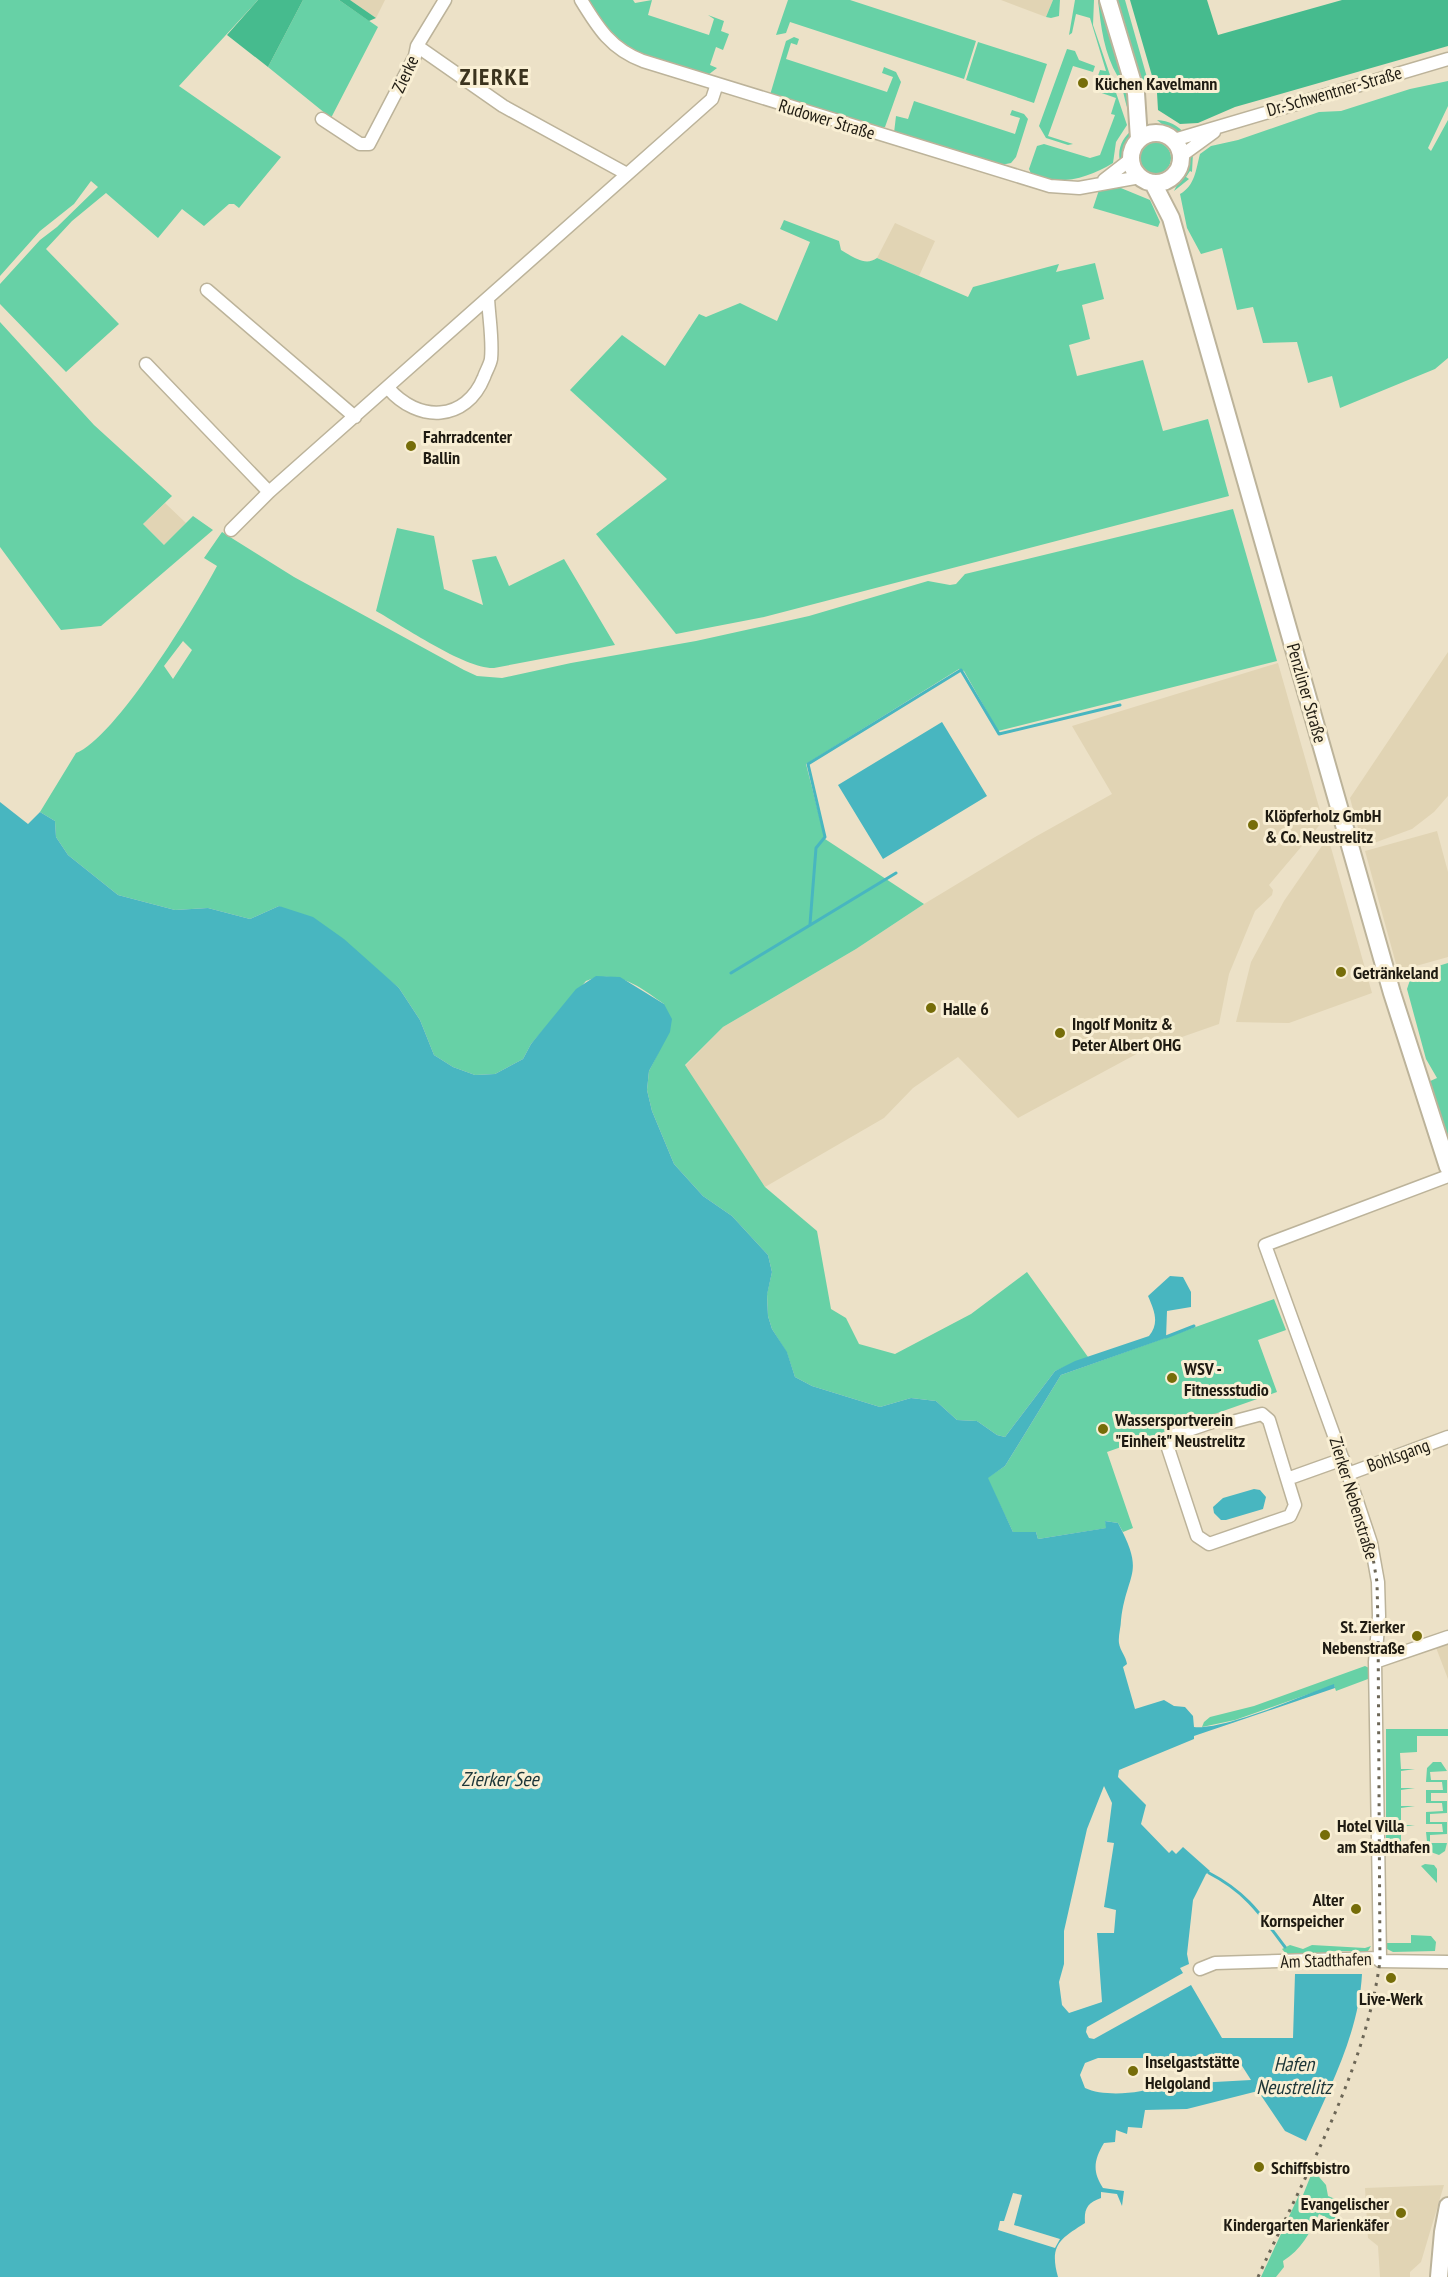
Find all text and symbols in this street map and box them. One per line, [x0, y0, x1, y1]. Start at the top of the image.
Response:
street label: Zierke [386, 52, 424, 96]
district label: ZIERKE [460, 61, 530, 92]
street label: Dr.-Schwentner-Straße [1264, 61, 1404, 121]
place label: Küchen Kavelmann [1095, 72, 1217, 95]
marker: Küchen Kavelmann [1076, 76, 1090, 90]
street label: Rudower Straße [776, 93, 878, 145]
place label: Fahrradcenter Ballin [423, 425, 513, 469]
marker: Fahrradcenter Ballin [404, 439, 418, 453]
street label: Penzliner Straße [1282, 641, 1332, 745]
place label: Klöpferholz GmbH & Co. Neustrelitz [1265, 804, 1381, 848]
marker: Klöpferholz GmbH & Co. Neustrelitz [1246, 818, 1260, 832]
place label: Getränkeland [1353, 961, 1439, 984]
marker: Getränkeland [1334, 965, 1348, 979]
place label: Halle 6 [943, 997, 989, 1020]
marker: Halle 6 [924, 1001, 938, 1015]
place label: Ingolf Monitz & Peter Albert OHG [1072, 1012, 1181, 1056]
marker: Ingolf Monitz & Peter Albert OHG [1053, 1026, 1067, 1040]
place label: WSV - Fitnessstudio [1183, 1357, 1269, 1401]
marker: WSV - Fitnessstudio [1165, 1371, 1179, 1385]
place label: Wassersportverein "Einheit" Neustrelitz [1114, 1408, 1245, 1452]
marker: Wassersportverein "Einheit" Neustrelitz [1096, 1422, 1110, 1436]
street label: Bohlsgang [1363, 1433, 1433, 1477]
street label: Zierker Nebenstraße [1324, 1434, 1384, 1562]
place label: St. Zierker Nebenstraße [1322, 1615, 1406, 1659]
marker: St. Zierker Nebenstraße [1410, 1629, 1424, 1643]
water label: Zierker See [461, 1766, 540, 1792]
place label: Hotel Villa am Stadthafen [1337, 1814, 1430, 1858]
marker: Hotel Villa am Stadthafen [1318, 1828, 1332, 1842]
place label: Alter Kornspeicher [1261, 1888, 1345, 1932]
marker: Alter Kornspeicher [1349, 1902, 1363, 1916]
street label: Am Stadthafen [1280, 1947, 1372, 1973]
marker: Live-Werk [1384, 1971, 1398, 1985]
place label: Live-Werk [1359, 1987, 1424, 2010]
place label: Inselgaststätte Helgoland [1145, 2050, 1240, 2094]
water label: Hafen Neustrelitz [1256, 2051, 1333, 2100]
marker: Inselgaststätte Helgoland [1126, 2064, 1140, 2078]
place label: Schiffsbistro [1271, 2156, 1350, 2179]
marker: Schiffsbistro [1252, 2160, 1266, 2174]
place label: Evangelischer Kindergarten Marienkäfer [1224, 2192, 1390, 2236]
marker: Evangelischer Kindergarten Marienkäfer [1394, 2206, 1408, 2220]

